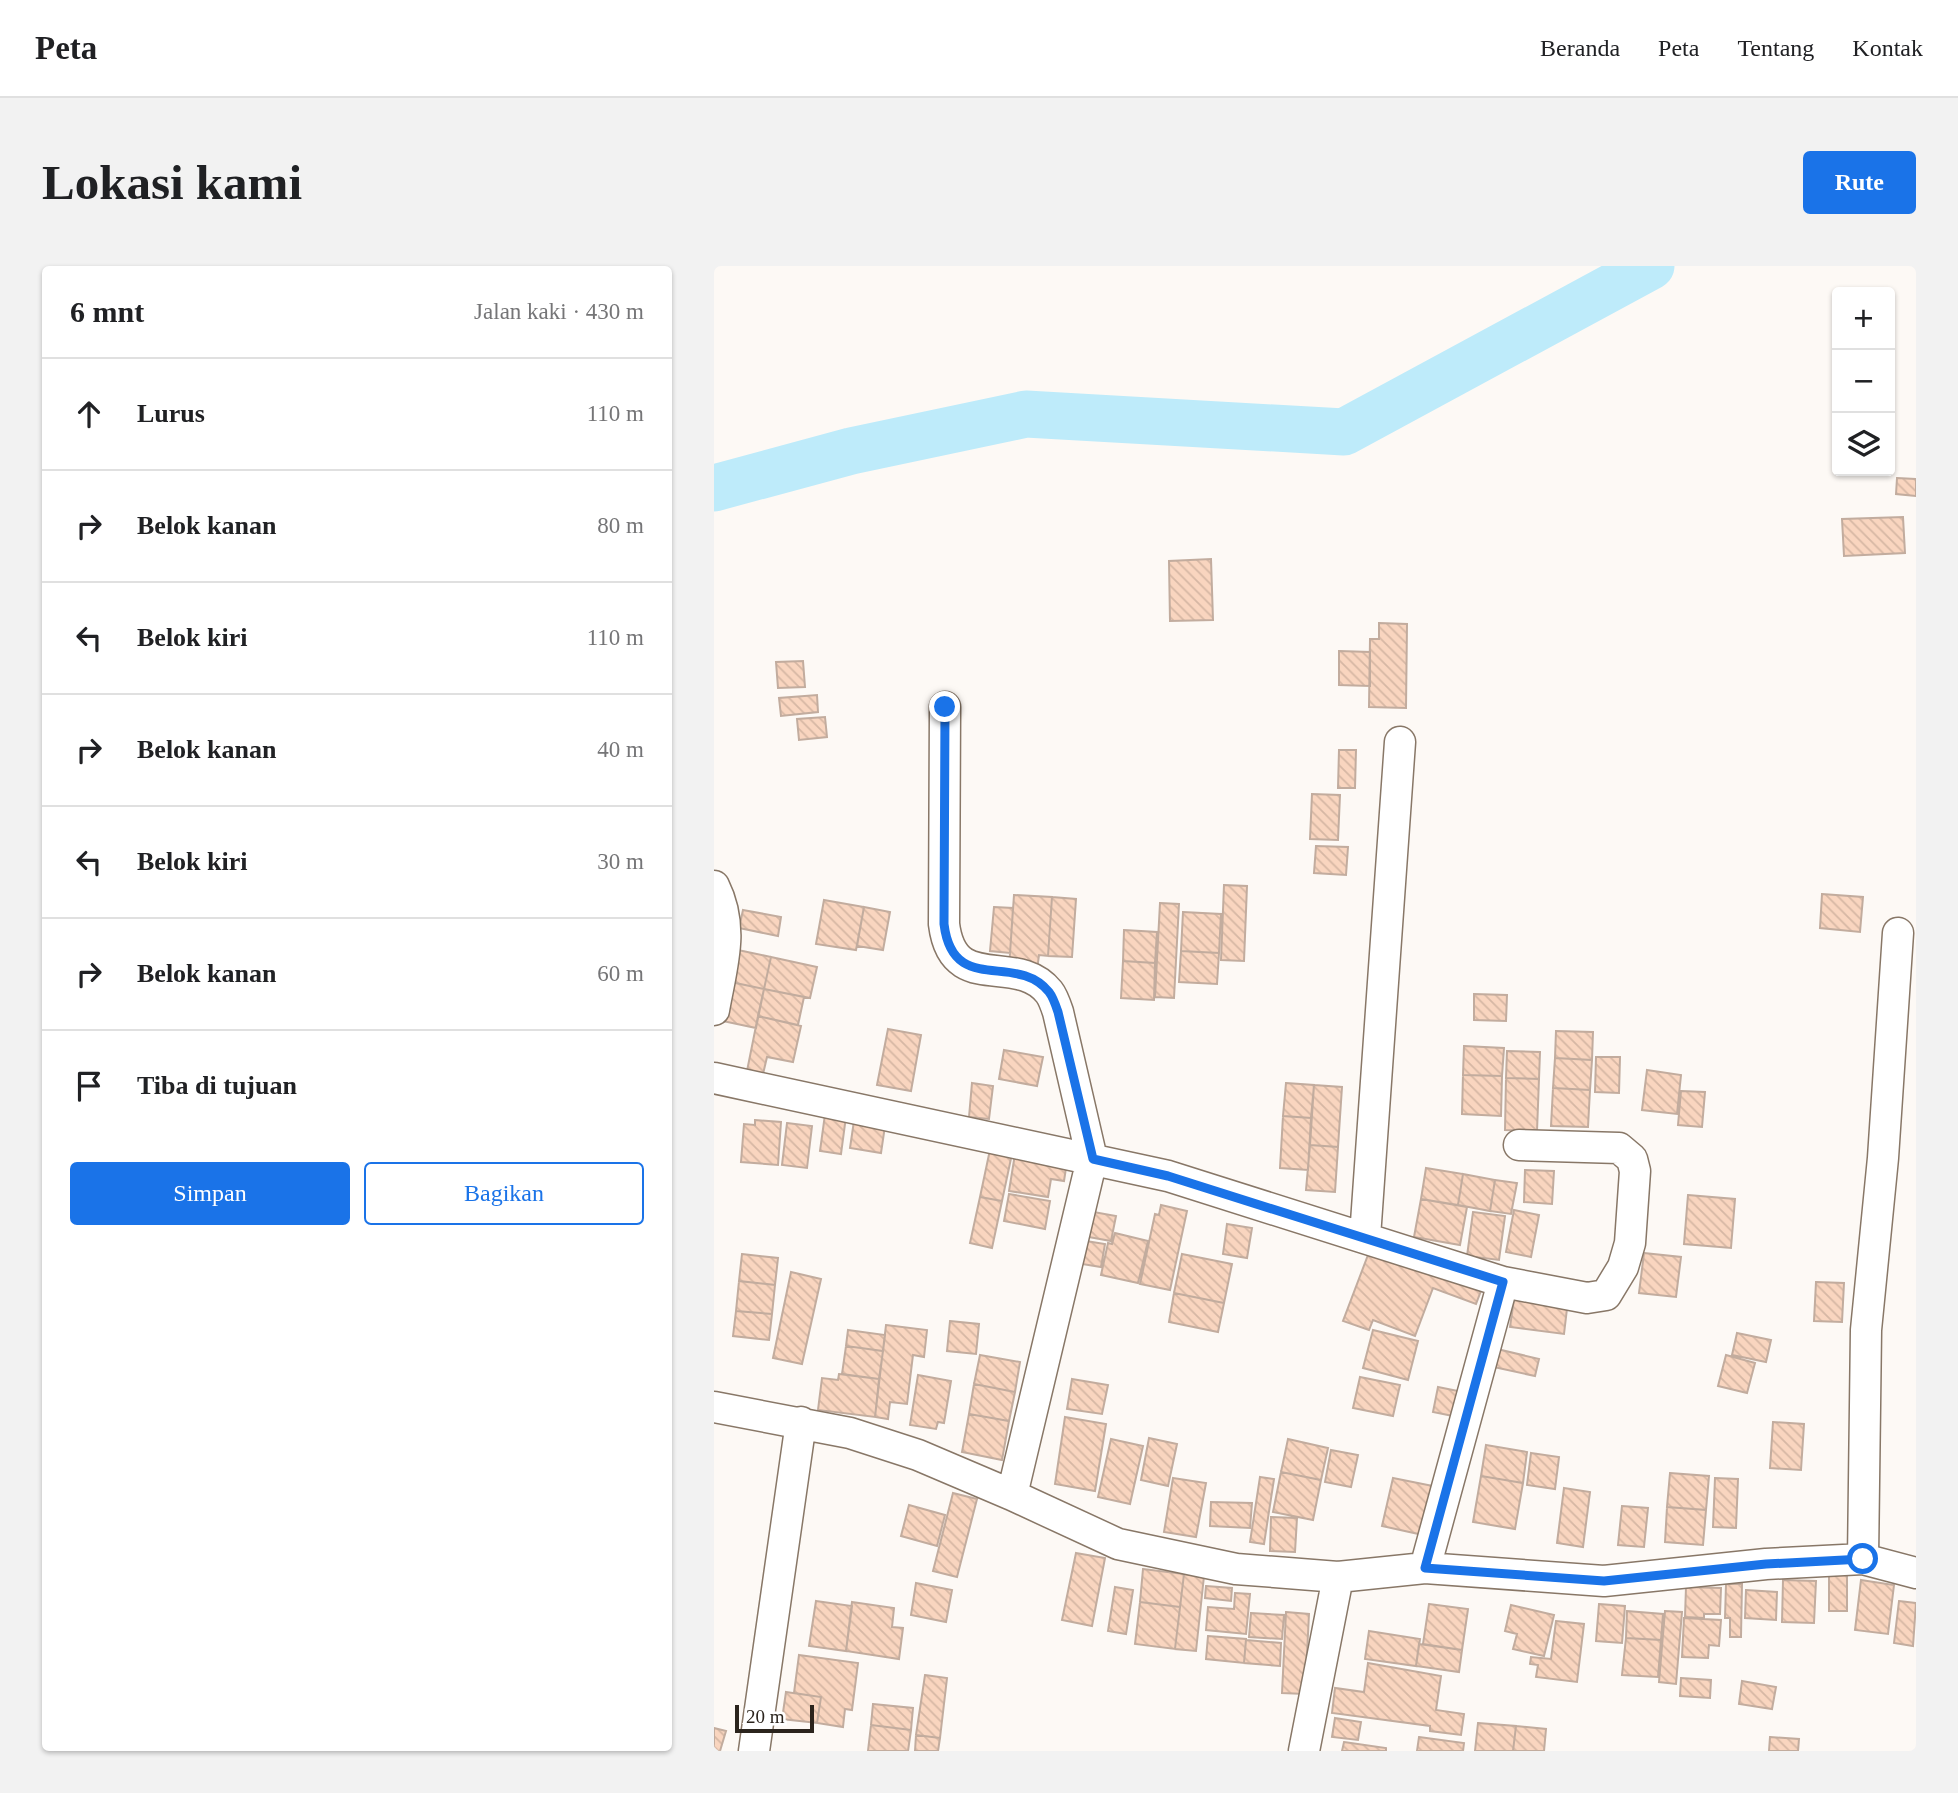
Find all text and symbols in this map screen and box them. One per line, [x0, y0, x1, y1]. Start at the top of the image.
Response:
text: Peta [35, 30, 97, 66]
text: Beranda [1540, 35, 1620, 61]
text: Peta [1658, 35, 1699, 61]
text: Tentang [1737, 35, 1814, 61]
text: Kontak [1852, 35, 1923, 61]
button: Rute [1803, 151, 1916, 214]
text: Lokasi kami [42, 155, 302, 210]
map controls [1832, 287, 1895, 476]
button: + [1832, 287, 1895, 350]
text: 6 mnt [70, 295, 144, 328]
text: Jalan kaki · 430 m [474, 299, 644, 324]
button: − [1832, 350, 1895, 413]
icon: ahead [70, 395, 108, 433]
text: Lurus [137, 399, 205, 428]
text: 110 m [587, 401, 644, 426]
button: layers [1832, 413, 1895, 476]
icon: right [70, 507, 108, 545]
text: Belok kanan [137, 511, 276, 540]
text: 80 m [597, 513, 644, 538]
icon: left [70, 619, 108, 657]
text: Belok kiri [137, 623, 248, 652]
text: 110 m [587, 625, 644, 650]
route end [929, 691, 960, 722]
icon: right [70, 731, 108, 769]
text: Belok kanan [137, 735, 276, 764]
text: 40 m [597, 737, 644, 762]
icon: left [70, 843, 108, 881]
text: Belok kiri [137, 847, 248, 876]
text: 30 m [597, 849, 644, 874]
icon: right [70, 955, 108, 993]
text: Belok kanan [137, 959, 276, 988]
text: 60 m [597, 961, 644, 986]
icon: arrive [70, 1067, 108, 1105]
text: Tiba di tujuan [137, 1071, 297, 1100]
button: Simpan [70, 1162, 350, 1225]
button: Bagikan [364, 1162, 644, 1225]
route start [1847, 1543, 1878, 1574]
scale bar [735, 1702, 814, 1734]
text: 20 m [746, 1706, 785, 1727]

